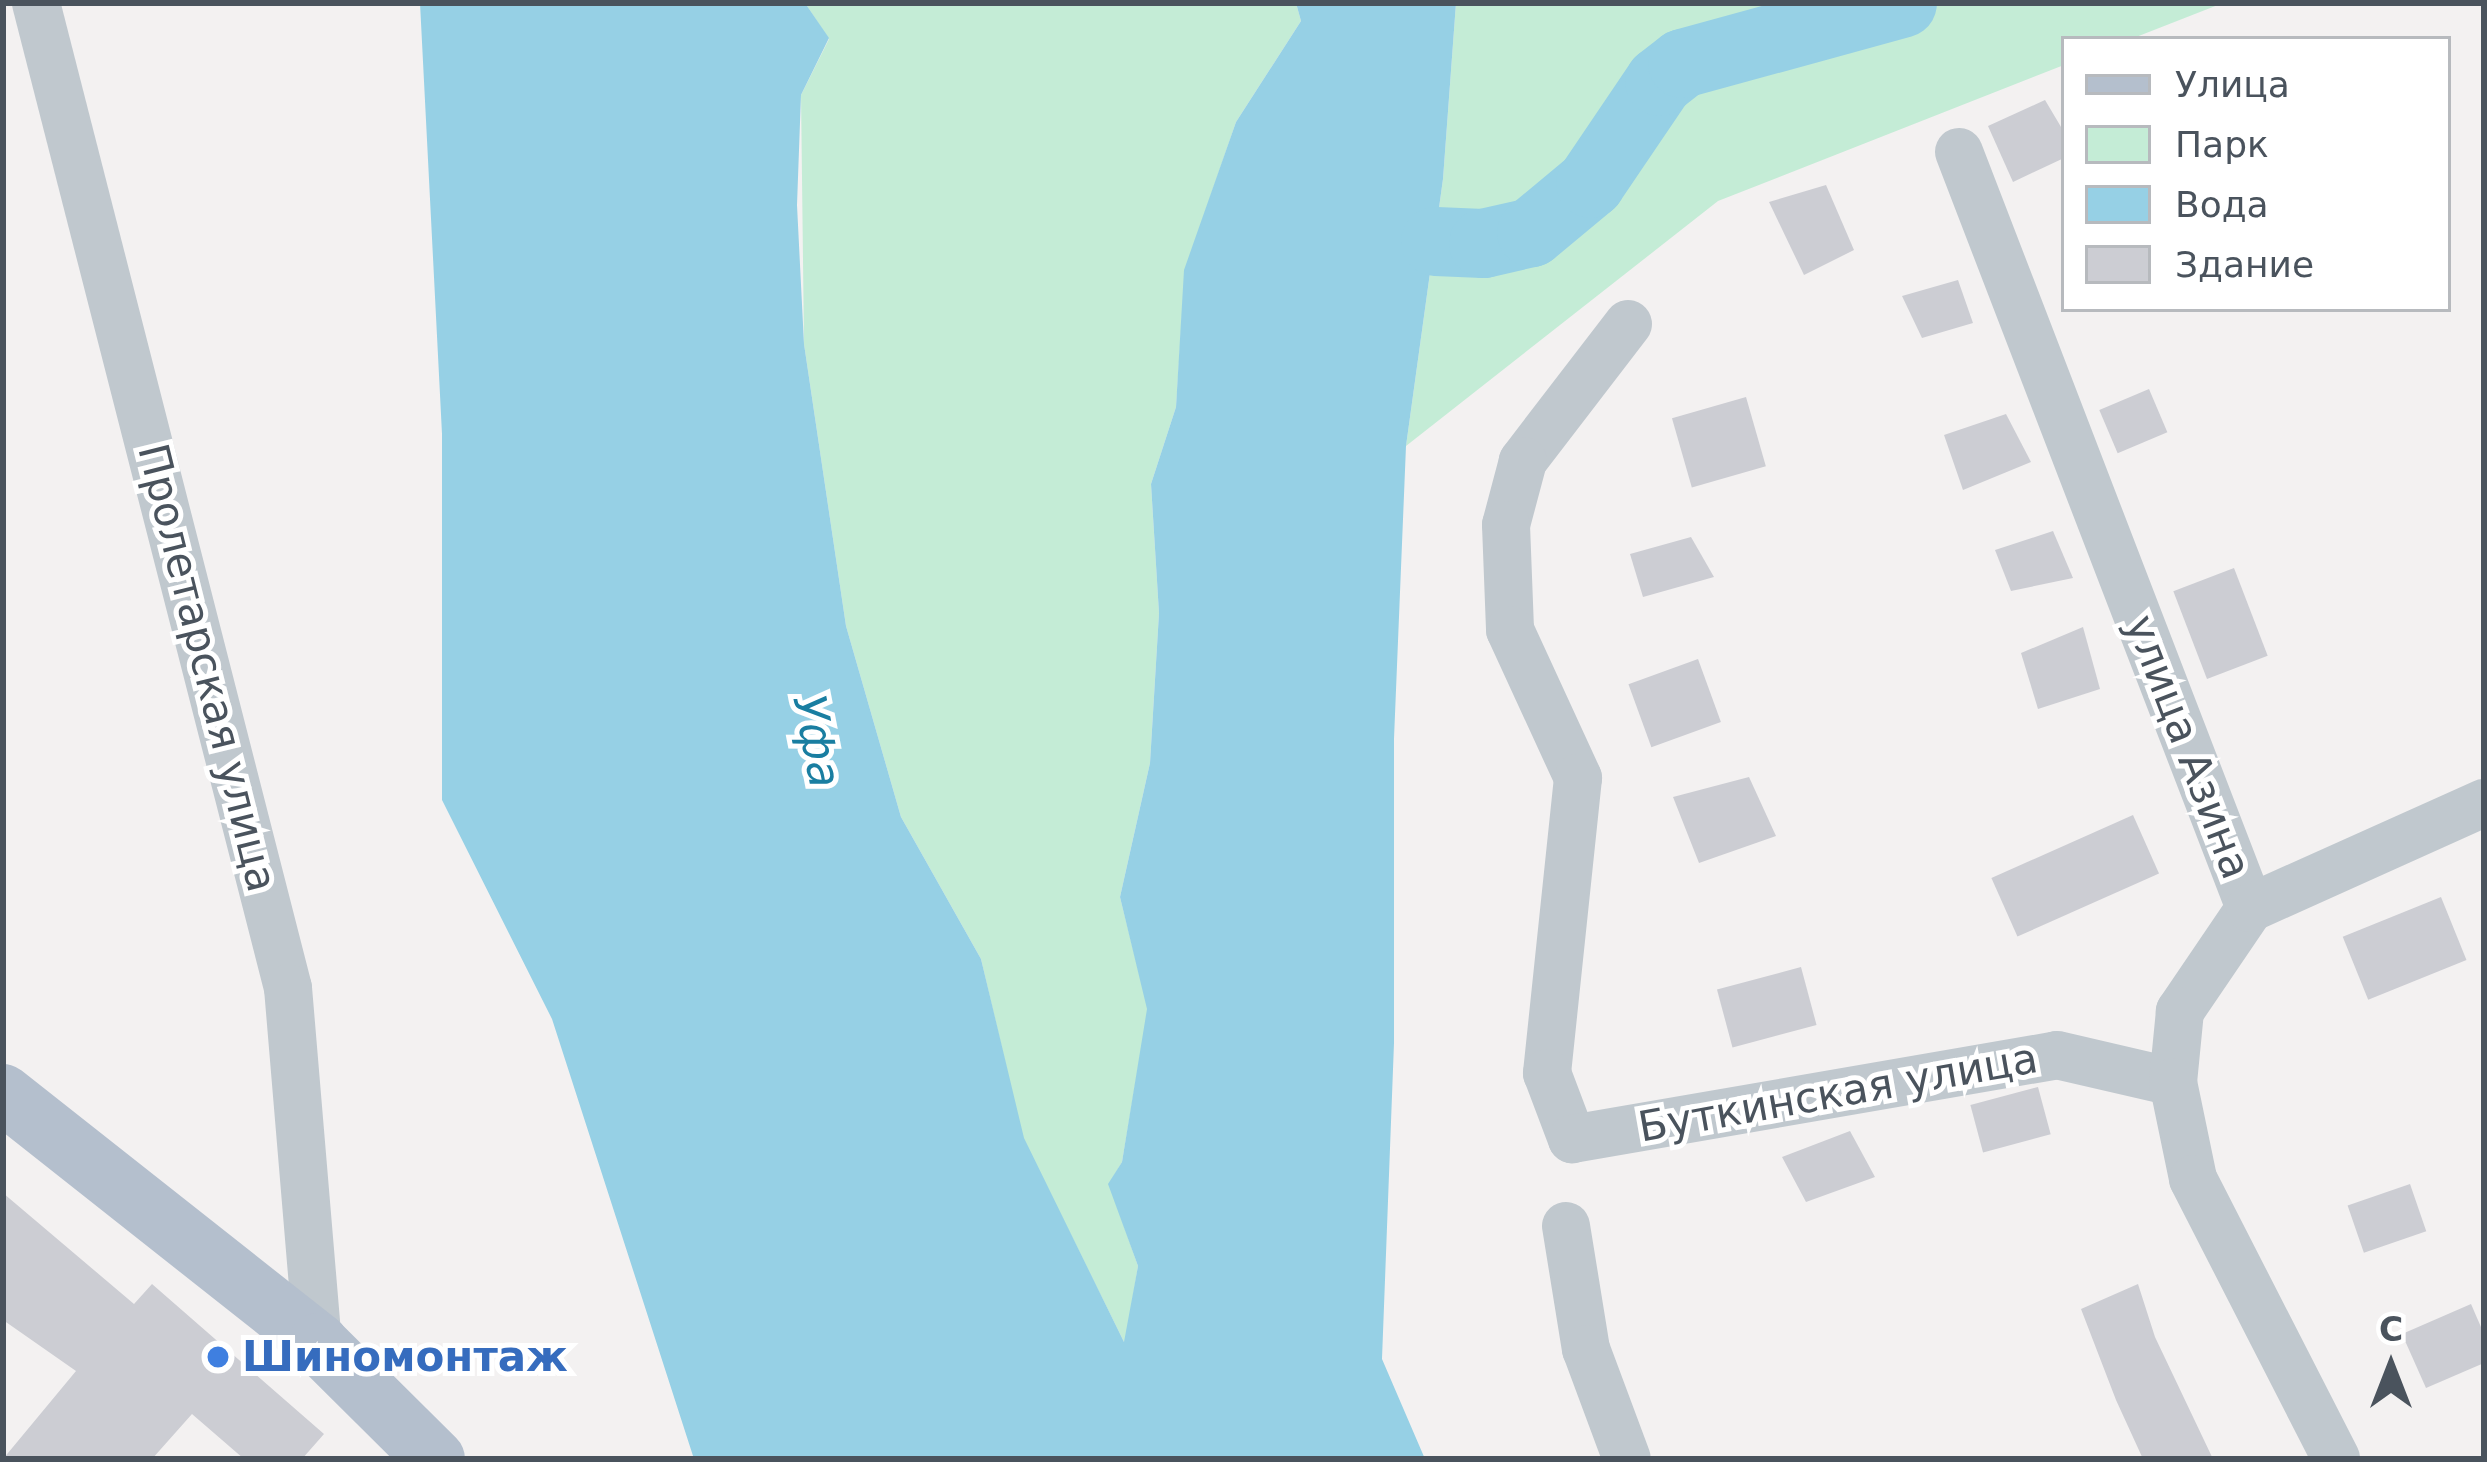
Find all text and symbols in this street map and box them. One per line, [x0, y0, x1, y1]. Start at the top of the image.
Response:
legend [2061, 36, 2451, 312]
text: Улица [2175, 64, 2290, 105]
text: Парк [2175, 124, 2269, 165]
text: Вода [2175, 184, 2269, 225]
text: Здание [2175, 244, 2314, 285]
street label: Пролетарская улица [127, 439, 287, 897]
street label: улица Азина [2115, 608, 2261, 886]
water label: Уфа [782, 690, 852, 792]
street label: Буткинская улица [1634, 1033, 2042, 1153]
north arrow [2331, 1306, 2451, 1426]
text: С [2379, 1310, 2403, 1349]
place label: Шиномонтаж [242, 1332, 568, 1382]
marker: Шиномонтаж [205, 1344, 231, 1370]

